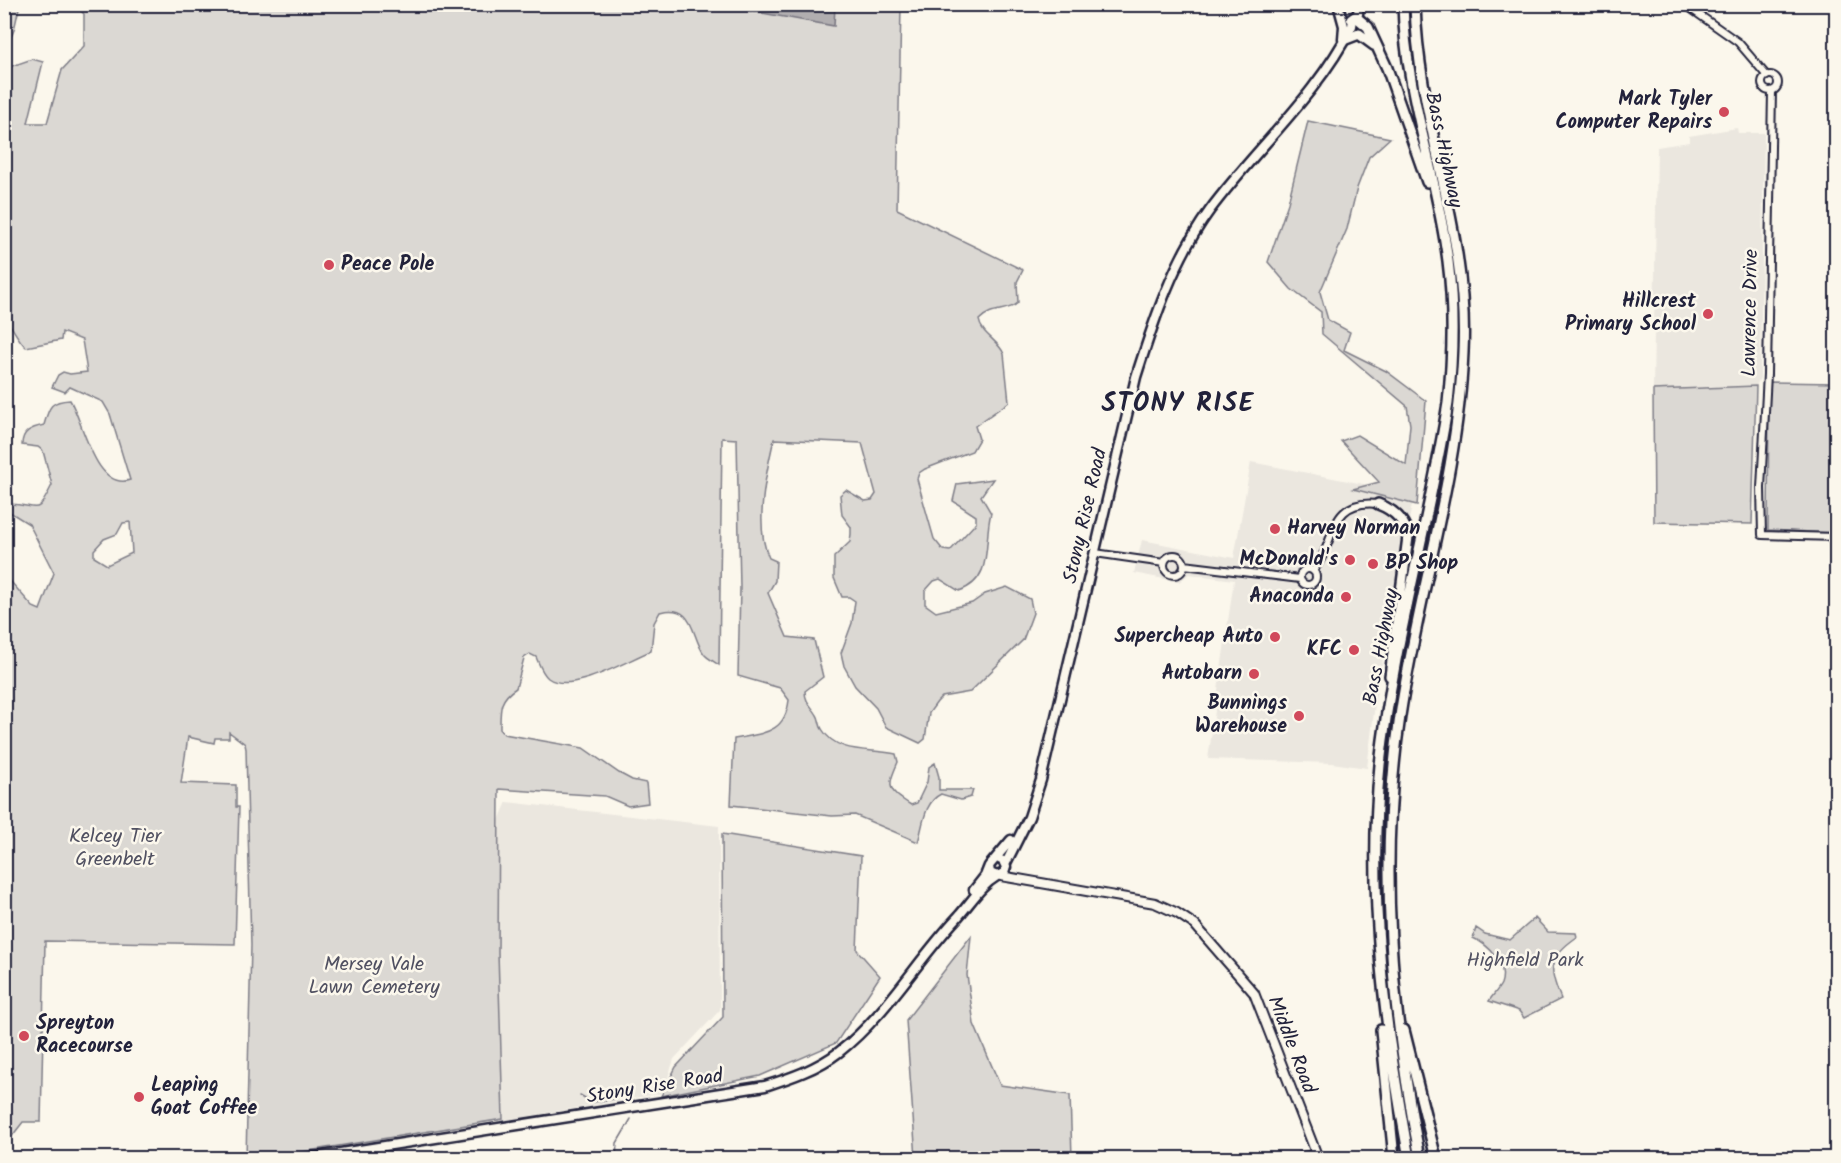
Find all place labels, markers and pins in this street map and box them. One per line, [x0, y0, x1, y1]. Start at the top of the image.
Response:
place label: Mark Tyler Computer Repairs [1555, 84, 1713, 139]
marker: Mark Tyler Computer Repairs [1717, 105, 1731, 119]
place label: Peace Pole [341, 249, 435, 281]
marker: Peace Pole [322, 258, 336, 272]
place label: Hillcrest Primary School [1565, 286, 1697, 341]
marker: Hillcrest Primary School [1701, 307, 1715, 321]
place label: Harvey Norman [1287, 513, 1420, 545]
marker: Harvey Norman [1268, 522, 1282, 536]
place label: McDonald's [1240, 544, 1339, 576]
place label: BP Shop [1385, 548, 1459, 580]
marker: McDonald's [1343, 553, 1357, 567]
marker: BP Shop [1366, 557, 1380, 571]
place label: Anaconda [1249, 581, 1334, 613]
marker: Anaconda [1339, 590, 1353, 604]
place label: Supercheap Auto [1115, 621, 1263, 653]
marker: Supercheap Auto [1268, 630, 1282, 644]
place label: KFC [1307, 634, 1342, 666]
marker: KFC [1347, 643, 1361, 657]
place label: Autobarn [1162, 658, 1242, 690]
marker: Autobarn [1247, 667, 1261, 681]
place label: Bunnings Warehouse [1195, 688, 1288, 743]
marker: Bunnings Warehouse [1292, 709, 1306, 723]
place label: Spreyton Racecourse [36, 1008, 133, 1063]
marker: Spreyton Racecourse [17, 1029, 31, 1043]
place label: Leaping Goat Coffee [151, 1070, 258, 1125]
marker: Leaping Goat Coffee [132, 1090, 146, 1104]

